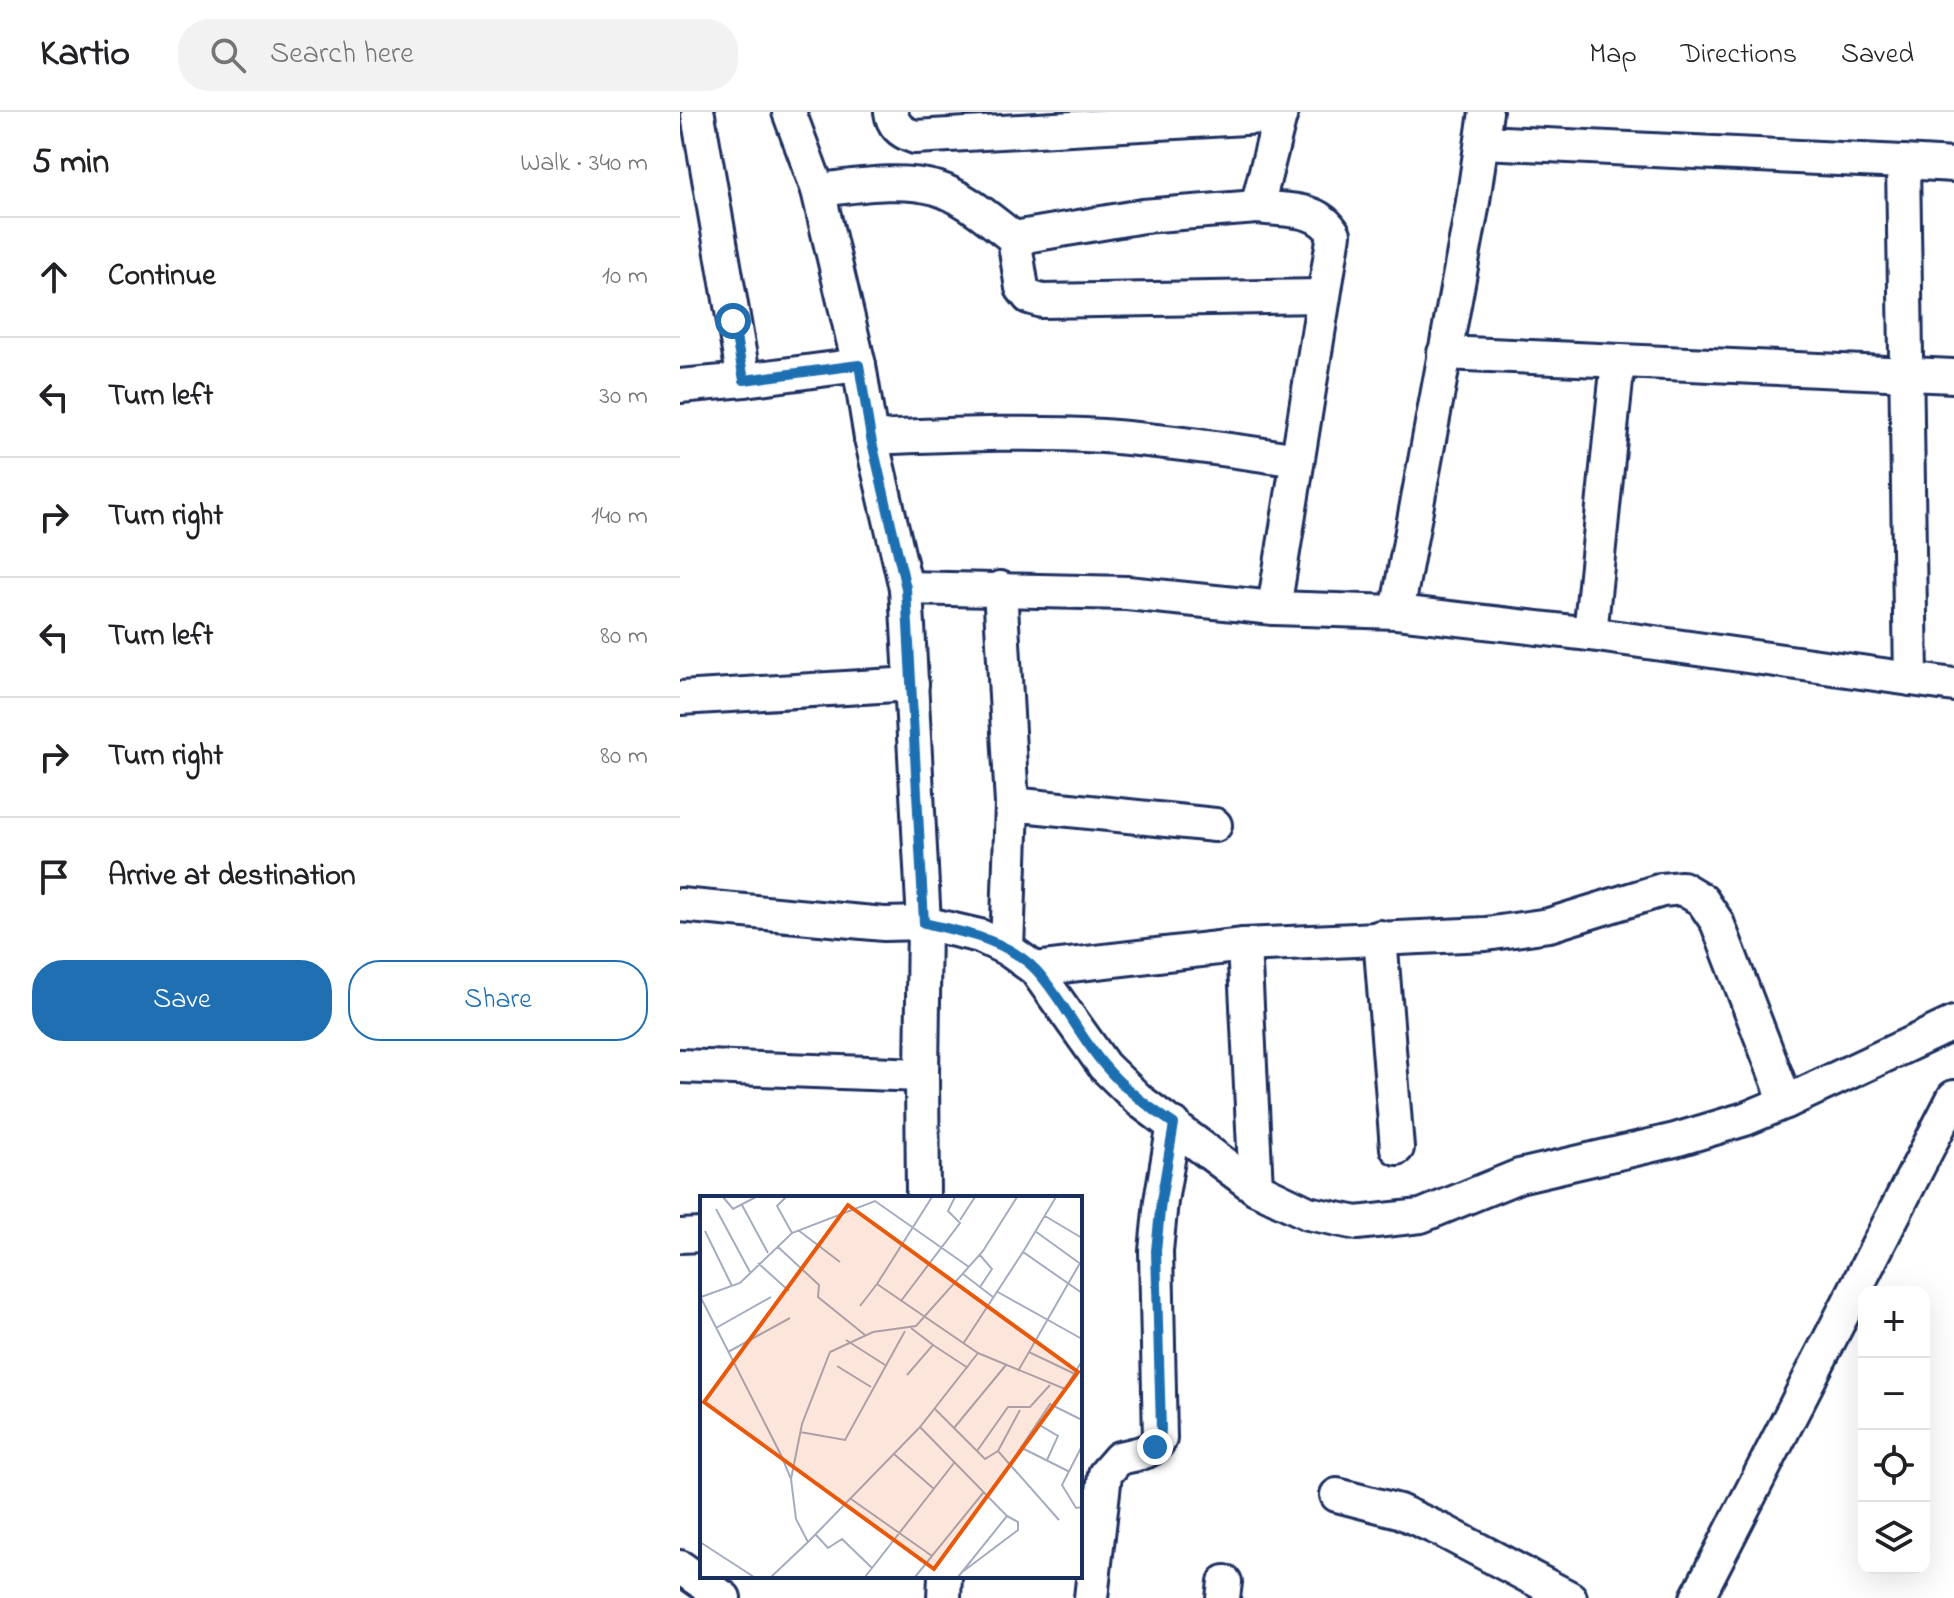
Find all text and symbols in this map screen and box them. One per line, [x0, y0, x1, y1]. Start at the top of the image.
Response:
search box [178, 19, 738, 91]
text: Kartio [40, 27, 130, 83]
icon: search [206, 33, 250, 77]
text: Search here [270, 33, 414, 77]
text: Map [1589, 35, 1637, 76]
text: Directions [1681, 35, 1797, 76]
text: Saved [1841, 35, 1914, 76]
text: 5 min [32, 139, 109, 189]
text: Walk · 340 m [520, 145, 648, 183]
icon: ahead [32, 255, 76, 299]
text: Continue [108, 255, 216, 299]
text: 10 m [602, 258, 648, 296]
route start [715, 303, 751, 339]
icon: left [32, 375, 76, 419]
text: Turn left [108, 375, 213, 419]
text: 30 m [599, 378, 648, 416]
icon: right [32, 495, 76, 539]
text: Turn right [108, 495, 223, 539]
text: 140 m [591, 498, 648, 536]
icon: left [32, 615, 76, 659]
text: Turn left [108, 615, 213, 659]
text: 80 m [600, 618, 648, 656]
icon: right [32, 735, 76, 779]
text: Turn right [108, 735, 223, 779]
text: 80 m [600, 738, 648, 776]
icon: arrive [32, 855, 76, 899]
text: Arrive at destination [108, 855, 356, 899]
button: Save [32, 960, 332, 1041]
button: Share [348, 960, 648, 1041]
inset map [700, 1196, 1082, 1578]
map controls [1858, 1286, 1930, 1574]
button: + [1858, 1286, 1930, 1358]
button: − [1858, 1358, 1930, 1430]
route end [1137, 1429, 1173, 1465]
button: locate [1858, 1430, 1930, 1502]
button: layers [1858, 1502, 1930, 1574]

